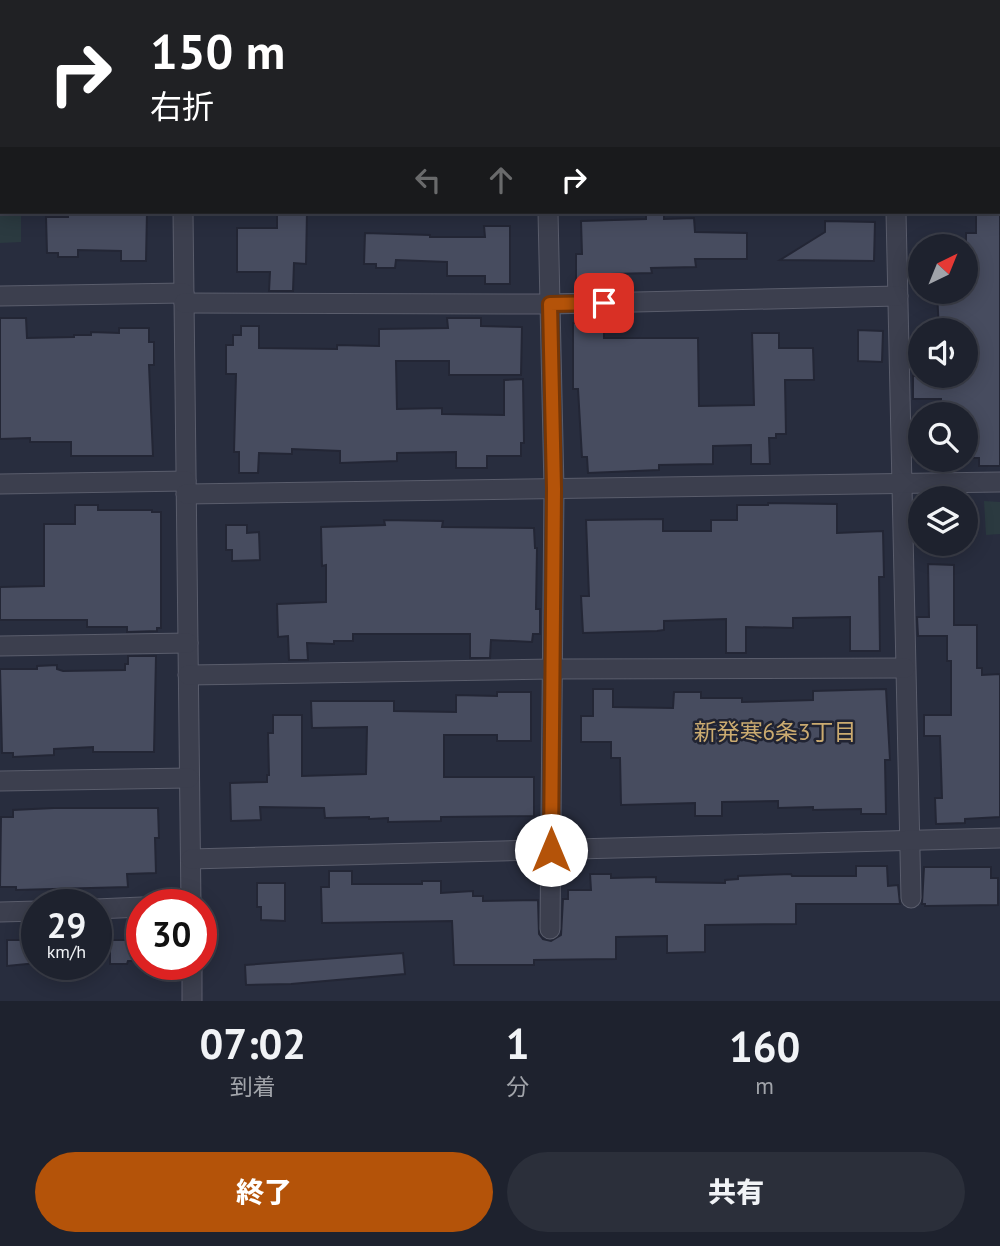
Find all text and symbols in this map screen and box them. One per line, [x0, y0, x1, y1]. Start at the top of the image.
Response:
text: 150 m [150, 19, 285, 83]
icon: right [35, 28, 126, 119]
text: 右折 [150, 85, 214, 127]
icon: left [409, 161, 447, 199]
icon: ahead [482, 161, 520, 199]
icon: right [555, 161, 593, 199]
north arrow [908, 234, 978, 304]
map controls [908, 234, 978, 556]
pin [574, 273, 634, 333]
icon: arrive [585, 284, 623, 322]
button: sound [908, 318, 978, 388]
button: search [908, 402, 978, 472]
button: layers [908, 486, 978, 556]
district label: 新発寒6条3丁目 [693, 717, 857, 746]
position arrow [514, 813, 588, 887]
speed limit sign: 30 [126, 889, 217, 980]
text: 29 [47, 902, 86, 948]
text: km/h [47, 940, 86, 963]
text: 07:02 [200, 1016, 306, 1071]
text: 1 [506, 1016, 529, 1071]
text: 160 [729, 1019, 800, 1074]
text: m [755, 1071, 774, 1100]
text: 到着 [230, 1072, 276, 1101]
text: 分 [506, 1072, 529, 1101]
button: 終了 [35, 1152, 493, 1232]
button: 共有 [507, 1152, 965, 1232]

